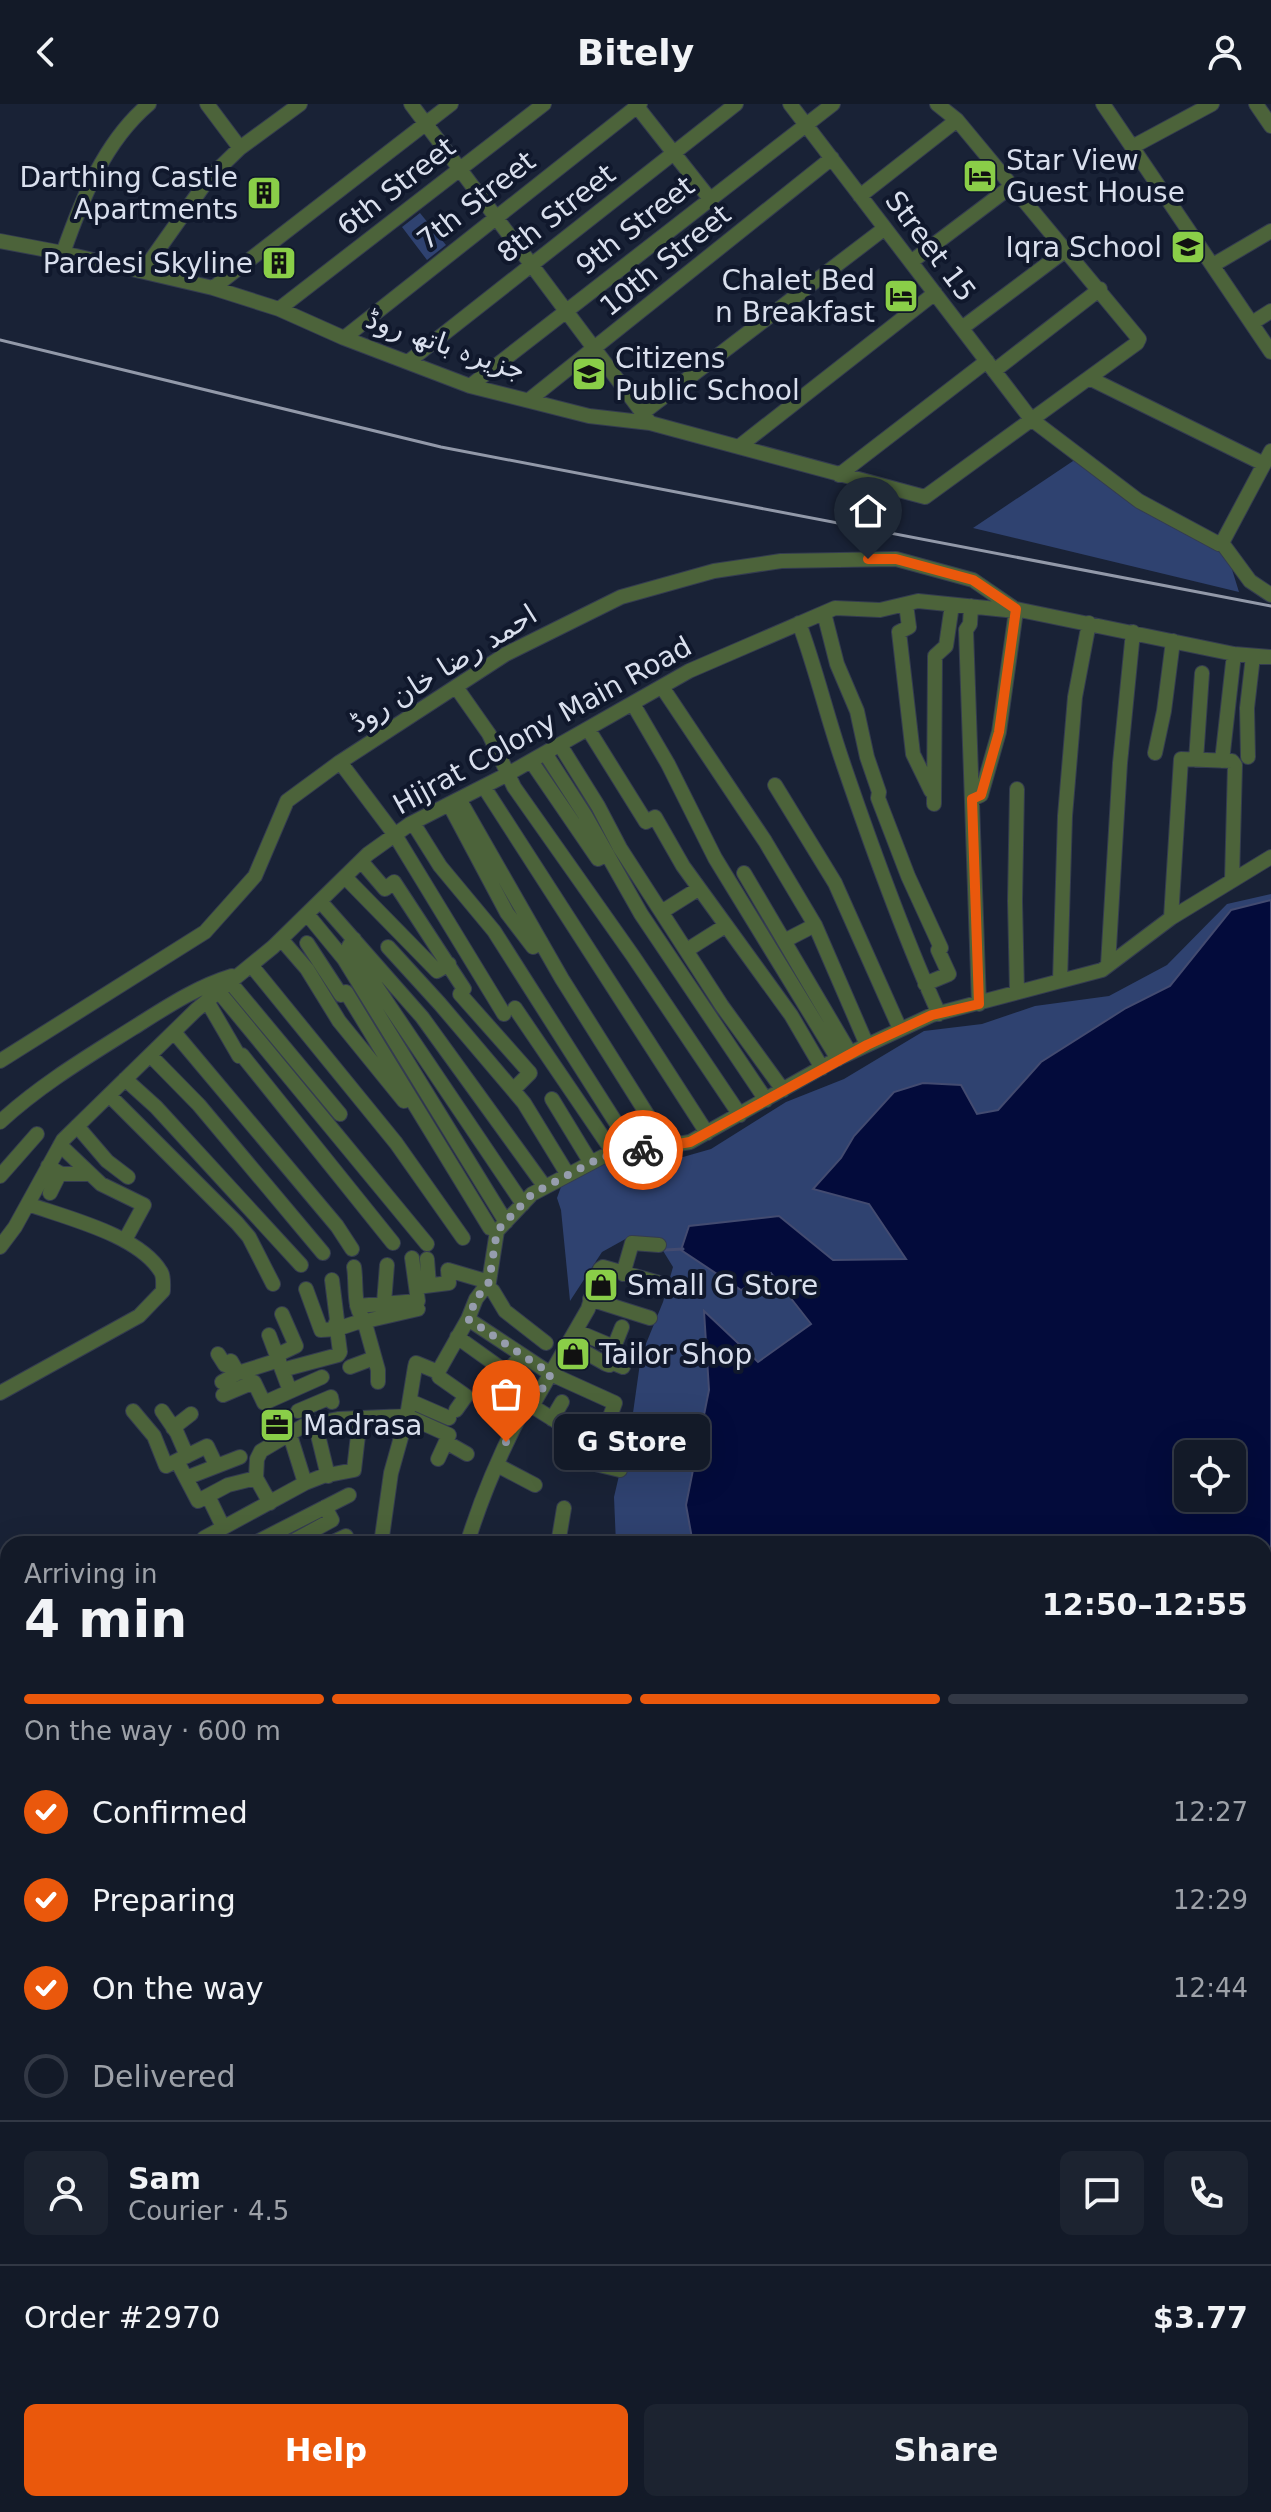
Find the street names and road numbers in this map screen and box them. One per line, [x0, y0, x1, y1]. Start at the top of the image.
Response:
street label: 6th Street [331, 130, 462, 243]
street label: 7th Street [411, 144, 542, 257]
street label: 8th Street [491, 157, 622, 270]
street label: 9th Street [570, 169, 701, 282]
street label: Street 15 [878, 185, 983, 308]
street label: 10th Street [593, 198, 737, 323]
street label: جزیرہ باتھ روڈ [362, 302, 530, 387]
street label: احمد رضا خان روڈ [344, 598, 543, 739]
street label: Hijrat Colony Main Road [387, 630, 697, 821]

